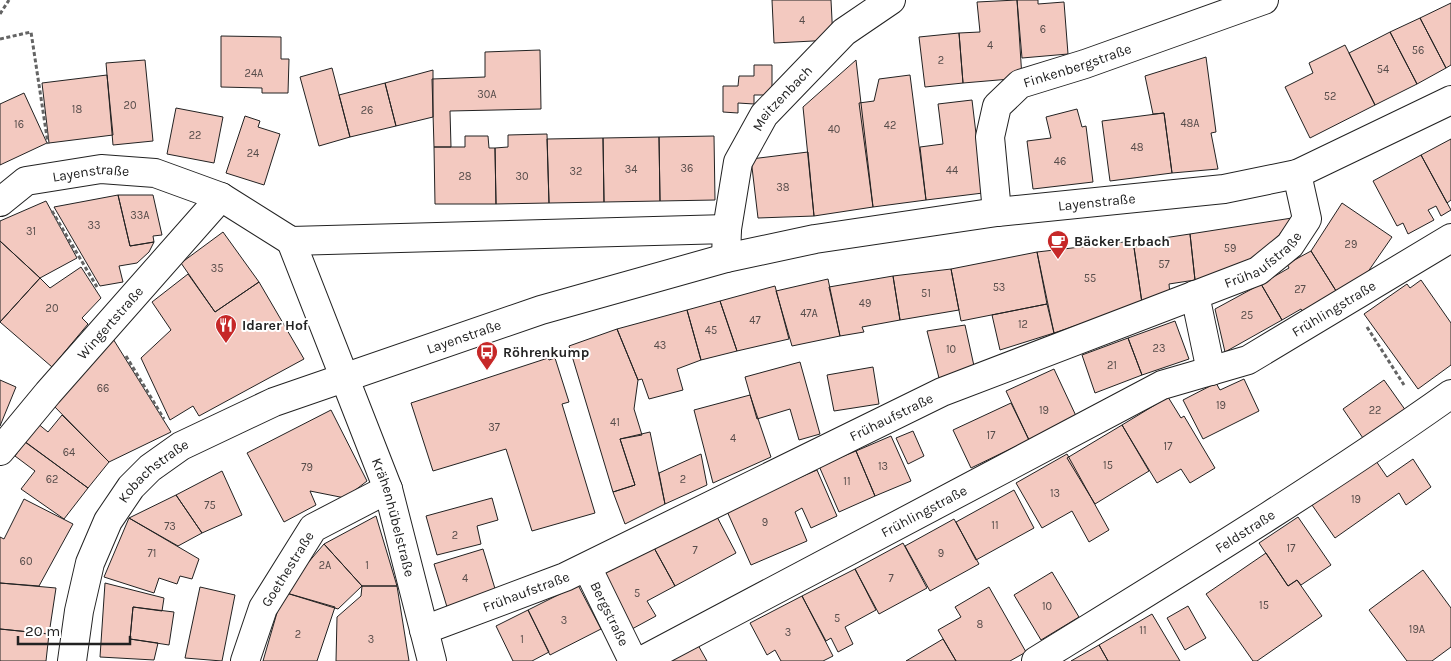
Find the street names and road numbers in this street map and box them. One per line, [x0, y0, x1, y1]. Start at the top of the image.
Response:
street label: Finkenbergstraße [1021, 40, 1134, 92]
street label: Meitzenbach [749, 62, 816, 134]
street label: Layenstraße [51, 161, 130, 186]
street label: Layenstraße [1057, 190, 1136, 215]
street label: Frühaufstraße [1222, 229, 1305, 292]
street label: Frühlingstraße [1289, 277, 1379, 341]
street label: Wingertstraße [74, 283, 147, 363]
street label: Layenstraße [424, 316, 503, 358]
street label: Frühaufstraße [847, 390, 936, 445]
street label: Kobachstraße [115, 436, 191, 506]
street label: Krähenhübelstraße [368, 456, 418, 579]
street label: Frühlingstraße [878, 482, 970, 541]
street label: Feldstraße [1212, 506, 1278, 557]
street label: Goethestraße [258, 528, 318, 610]
street label: Frühaufstraße [481, 568, 573, 616]
street label: Bergstraße [586, 579, 632, 649]

